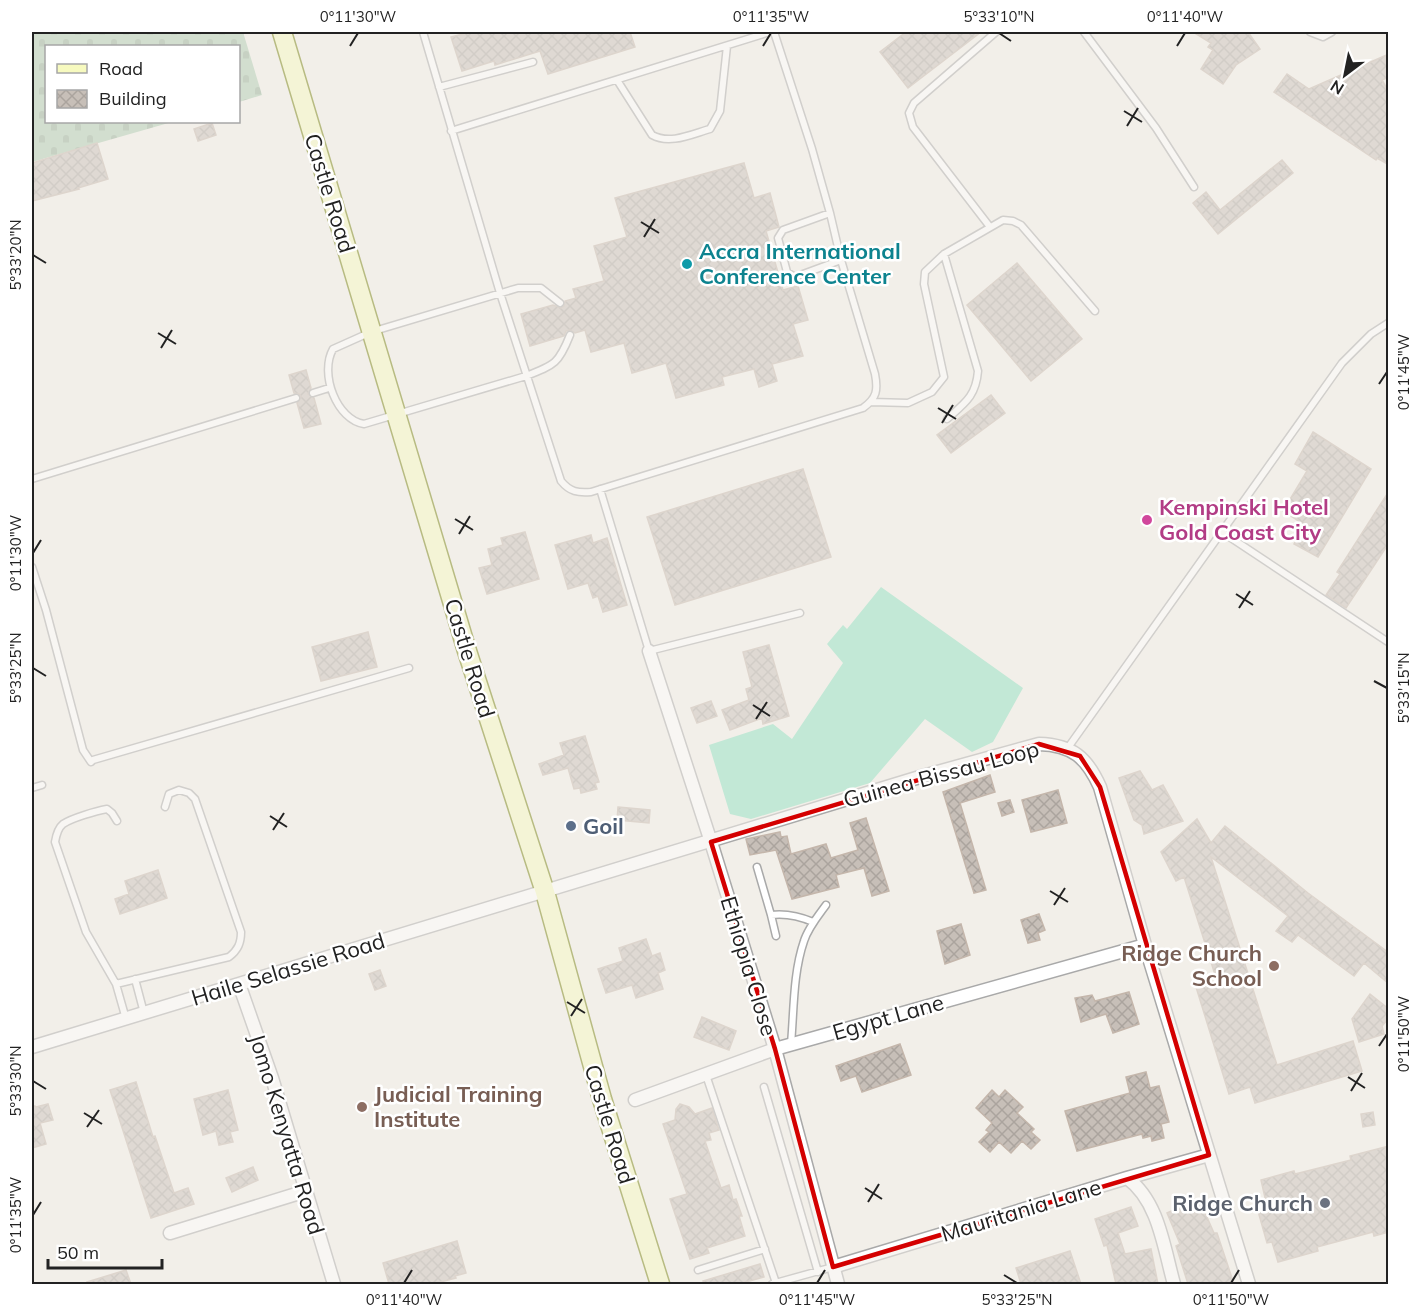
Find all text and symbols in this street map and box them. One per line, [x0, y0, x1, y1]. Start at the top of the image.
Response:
text: 0°11'30"W [320, 7, 397, 26]
text: 0°11'35"W [733, 7, 810, 26]
text: 5°33'10"N [964, 7, 1034, 26]
text: 0°11'40"W [1147, 7, 1224, 26]
legend [45, 45, 240, 123]
north arrow [1315, 45, 1375, 105]
text: Road [99, 57, 143, 80]
text: N [1327, 76, 1347, 99]
text: Building [99, 87, 167, 110]
street label: Castle Road [299, 130, 361, 256]
text: 5°33'20"N [6, 220, 25, 290]
place label: Accra International Conference Center [699, 237, 901, 290]
marker: Accra International Conference Center [680, 257, 694, 271]
text: 0°11'45"W [1394, 333, 1413, 410]
place label: Kempinski Hotel Gold Coast City [1159, 493, 1329, 546]
marker: Kempinski Hotel Gold Coast City [1140, 513, 1154, 527]
text: 0°11'30"W [6, 514, 25, 591]
street label: Castle Road [439, 595, 501, 721]
text: 5°33'25"N [6, 633, 25, 703]
text: 5°33'15"N [1394, 653, 1413, 723]
street label: Guinea Bissau Loop [840, 734, 1042, 814]
place label: Goil [583, 812, 624, 840]
marker: Goil [564, 819, 578, 833]
street label: Ethiopia Close [715, 893, 783, 1039]
street label: Haile Selassie Road [188, 926, 388, 1012]
place label: Ridge Church School [1121, 939, 1262, 992]
marker: Ridge Church School [1267, 959, 1281, 973]
street label: Egypt Lane [829, 988, 947, 1046]
text: 0°11'50"W [1394, 995, 1413, 1072]
street label: Jomo Kenyatta Road [243, 1030, 331, 1238]
text: 5°33'30"N [6, 1046, 25, 1116]
street label: Castle Road [579, 1061, 641, 1187]
place label: Judicial Training Institute [374, 1080, 542, 1133]
marker: Judicial Training Institute [355, 1100, 369, 1114]
street label: Mauritania Lane [938, 1172, 1104, 1248]
text: 0°11'35"W [6, 1176, 25, 1253]
place label: Ridge Church [1172, 1189, 1313, 1217]
marker: Ridge Church [1318, 1196, 1332, 1210]
scale bar [48, 1232, 162, 1270]
text: 50 m [57, 1241, 99, 1264]
text: 0°11'40"W [366, 1290, 443, 1309]
text: 0°11'45"W [779, 1290, 856, 1309]
text: 5°33'25"N [982, 1290, 1052, 1309]
text: 0°11'50"W [1193, 1290, 1270, 1309]

